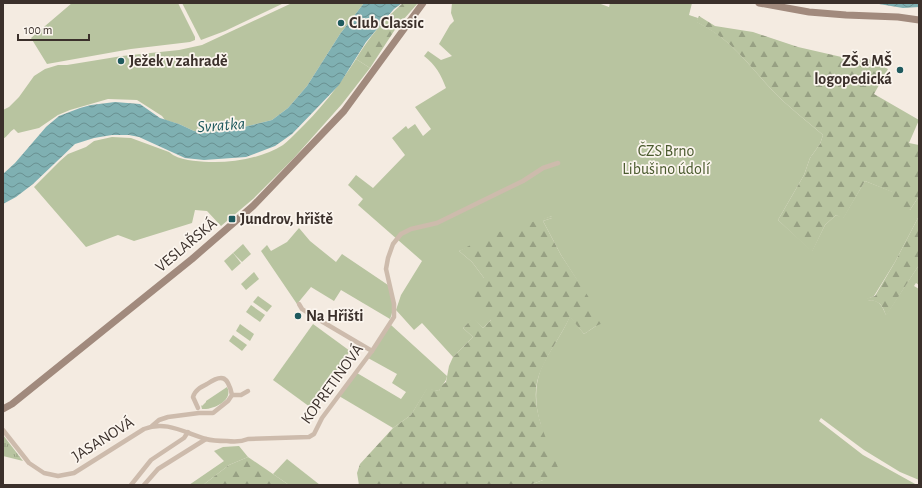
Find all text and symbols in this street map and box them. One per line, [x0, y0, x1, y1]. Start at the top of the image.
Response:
place label: Club Classic [349, 15, 424, 31]
scale bar [18, 16, 89, 42]
marker: Club Classic [336, 18, 346, 28]
text: 100 m [24, 24, 52, 36]
place label: ZŠ a MŠ logopedická [814, 51, 892, 87]
place label: Ježek v zahradě [129, 53, 228, 69]
marker: Ježek v zahradě [116, 56, 126, 66]
marker: ZŠ a MŠ logopedická [895, 65, 905, 75]
water label: Svratka [196, 115, 246, 135]
park label: ČZS Brno Libušino údolí [622, 141, 710, 177]
place label: Jundrov, hřiště [240, 211, 333, 227]
street label: VESLAŘSKÁ [151, 213, 220, 275]
marker: Jundrov, hřiště [227, 214, 237, 224]
place label: Na Hřišti [306, 308, 364, 324]
marker: Na Hřišti [293, 311, 303, 321]
street label: KOPRETINOVÁ [296, 340, 366, 427]
street label: JASANOVÁ [68, 412, 137, 464]

